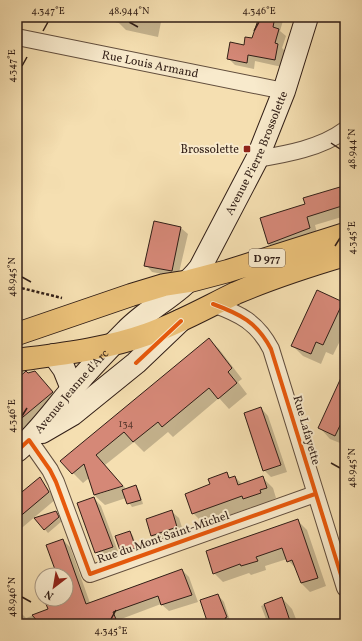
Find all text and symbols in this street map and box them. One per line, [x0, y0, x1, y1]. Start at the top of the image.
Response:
text: 4.347°E [31, 4, 65, 18]
text: 48.944°N [109, 4, 150, 18]
text: 4.346°E [242, 4, 276, 18]
street label: Rue Louis Armand [100, 47, 200, 83]
text: 4.347°E [5, 49, 19, 83]
street label: Avenue Pierre Brossolette [222, 89, 292, 218]
text: 48.944°N [345, 128, 359, 169]
place label: Brossolette [180, 142, 239, 158]
marker: Brossolette [242, 144, 252, 154]
text: 4.345°E [345, 221, 359, 255]
road number: D 977 [249, 249, 285, 267]
text: 48.945°N [5, 257, 19, 297]
street label: Avenue Jeanne d'Arc [31, 346, 113, 437]
street label: Rue Lafayette [289, 394, 324, 467]
text: 4.346°E [5, 399, 19, 433]
house number: 134 [119, 417, 134, 431]
text: 48.945°N [345, 448, 359, 488]
street label: Rue du Mont Saint-Michel [95, 508, 232, 568]
north arrow [34, 567, 74, 607]
text: 48.946°N [5, 576, 19, 617]
text: N [42, 586, 57, 603]
text: 4.345°E [94, 624, 128, 638]

